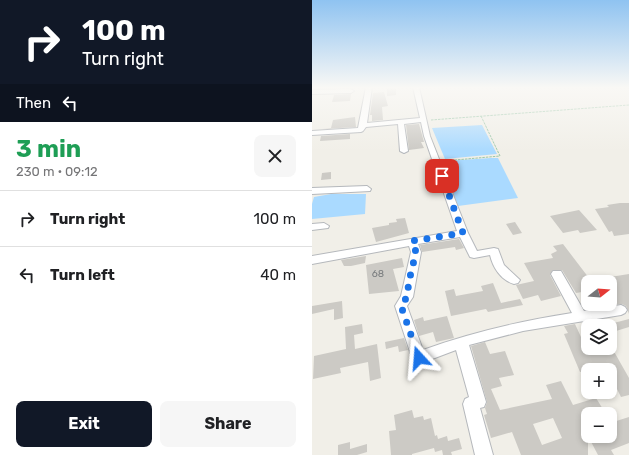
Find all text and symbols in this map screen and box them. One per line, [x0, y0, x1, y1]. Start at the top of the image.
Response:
text: 100 m [82, 14, 166, 47]
icon: right [16, 16, 68, 68]
text: Turn right [82, 48, 164, 70]
icon: left [59, 92, 81, 114]
text: Then [16, 94, 51, 112]
text: 3 min [16, 135, 81, 163]
button: close [254, 135, 296, 177]
pin [425, 159, 459, 193]
text: 230 m · 09:12 [16, 164, 98, 179]
icon: arrive [431, 165, 453, 187]
icon: right [16, 208, 38, 230]
text: Turn right [50, 210, 125, 228]
text: 100 m [254, 210, 296, 228]
icon: left [16, 264, 38, 286]
text: Turn left [50, 266, 115, 284]
text: 40 m [260, 266, 296, 284]
house number: 68 [372, 268, 384, 280]
north arrow [581, 275, 617, 311]
map controls [581, 275, 617, 443]
button: layers [581, 319, 617, 355]
position arrow [398, 337, 440, 379]
button: + [581, 363, 617, 399]
button: Exit [16, 401, 152, 447]
button: Share [160, 401, 296, 447]
button: − [581, 407, 617, 443]

